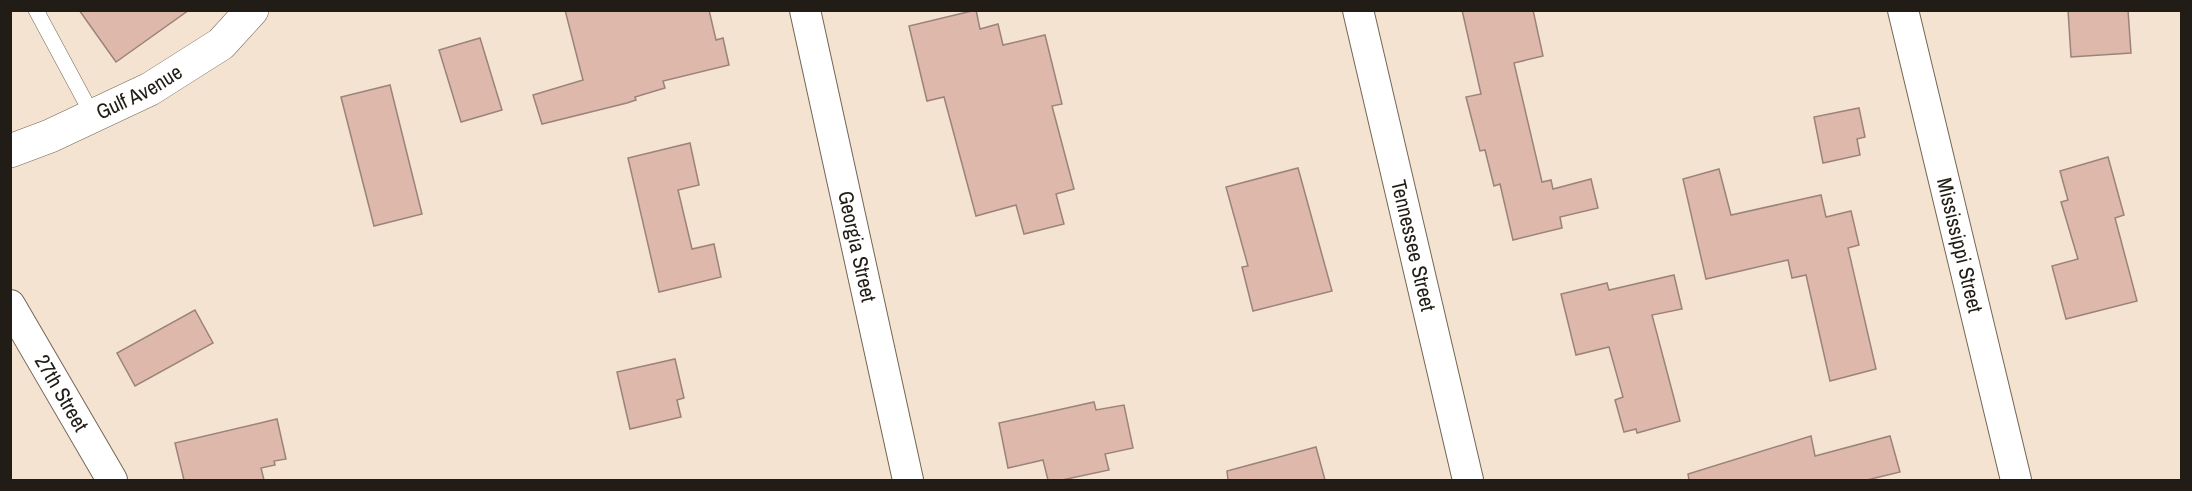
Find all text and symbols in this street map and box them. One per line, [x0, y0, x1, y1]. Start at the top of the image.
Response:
street label: Gulf Avenue [91, 57, 188, 126]
street label: Mississippi Street [1930, 175, 1990, 316]
street label: Tennessee Street [1384, 177, 1443, 314]
street label: Georgia Street [831, 188, 884, 305]
street label: 27th Street [28, 349, 96, 437]

